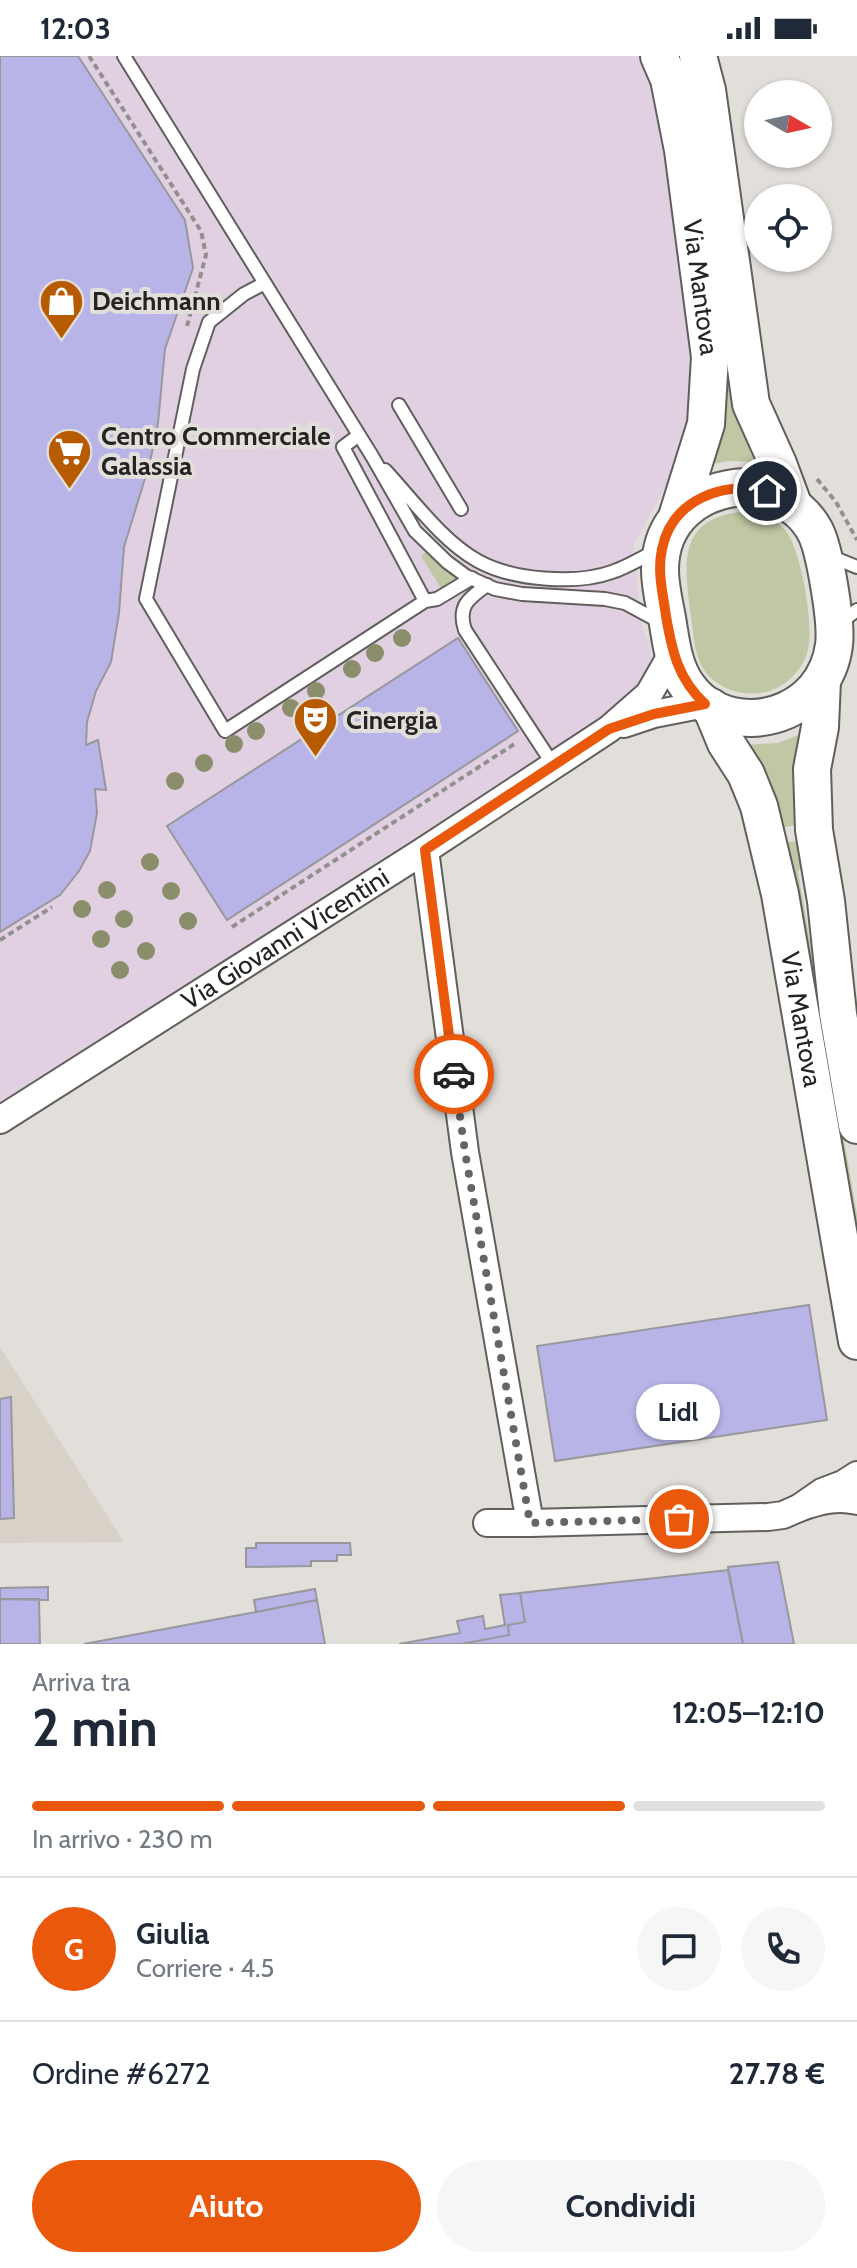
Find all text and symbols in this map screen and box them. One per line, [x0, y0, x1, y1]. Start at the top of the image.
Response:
text: 12:03 [40, 10, 111, 47]
north arrow [744, 80, 832, 168]
map controls [744, 80, 832, 272]
button: locate [744, 184, 832, 272]
street label: Via Mantova [676, 218, 726, 358]
shop icon: Deichmann [37, 277, 85, 340]
place label: Deichmann [92, 285, 221, 317]
place label: Centro Commerciale Galassia [101, 420, 331, 482]
supermarket icon: Centro Commerciale Galassia [46, 427, 94, 490]
pin [733, 457, 801, 525]
icon: home [745, 469, 789, 513]
theatre icon: Cinergia [291, 696, 339, 759]
place label: Cinergia [346, 704, 438, 736]
street label: Via Giovanni Vicentini [176, 861, 395, 1016]
street label: Via Mantova [774, 949, 829, 1090]
courier [414, 1034, 494, 1114]
icon: car [432, 1052, 476, 1096]
callout: Lidl [637, 1383, 721, 1439]
text: Lidl [658, 1396, 698, 1428]
pin [645, 1485, 713, 1553]
icon: bag [657, 1497, 701, 1541]
text: Arriva tra [32, 1666, 130, 1698]
text: 12:05–12:10 [672, 1694, 825, 1731]
text: 2 min [32, 1696, 158, 1759]
text: In arrivo · 230 m [32, 1823, 212, 1855]
button: chat [637, 1907, 721, 1991]
button: phone [741, 1907, 825, 1991]
text: Giulia [136, 1915, 210, 1952]
text: G [64, 1931, 84, 1968]
text: Corriere · 4.5 [136, 1952, 274, 1984]
text: Ordine #6272 [32, 2055, 211, 2092]
text: 27.78 € [729, 2055, 825, 2092]
button: Aiuto [32, 2160, 421, 2252]
button: Condividi [437, 2160, 825, 2252]

